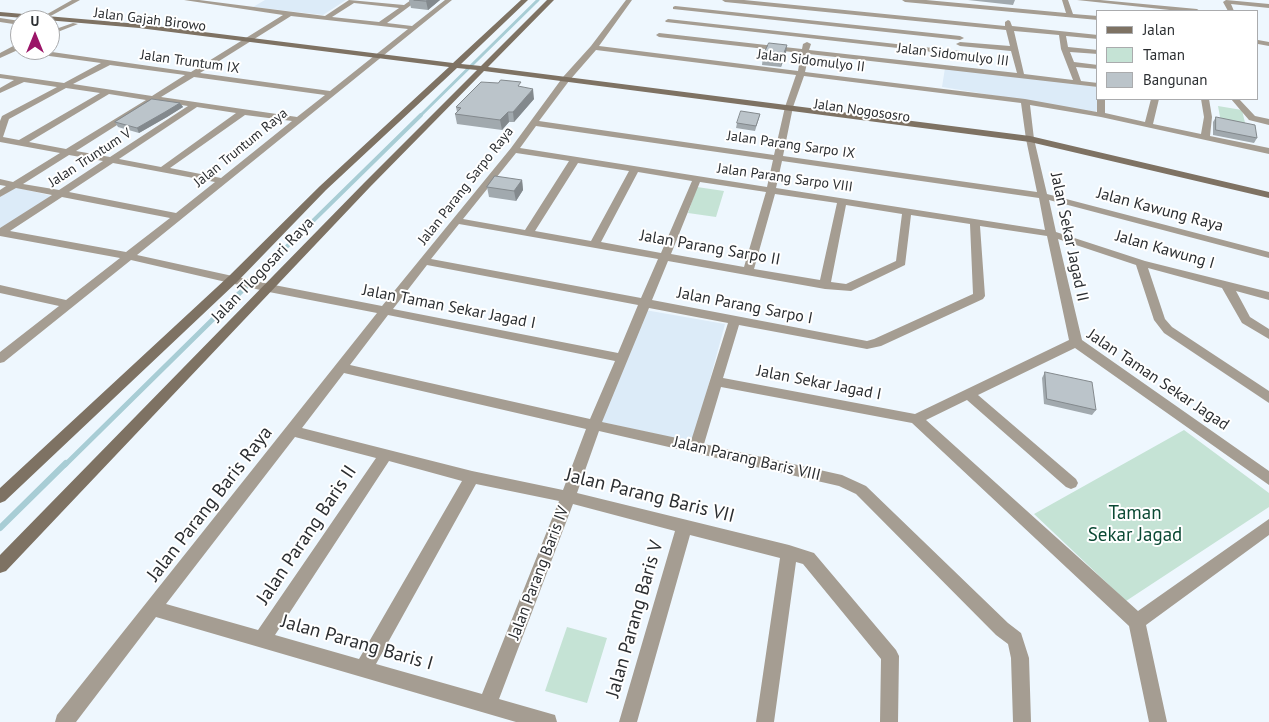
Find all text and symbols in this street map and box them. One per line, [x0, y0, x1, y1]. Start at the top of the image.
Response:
street label: Jalan Gajah Birowo [93, 5, 207, 35]
north arrow [10, 10, 60, 60]
legend [1096, 10, 1259, 100]
text: U [31, 12, 39, 30]
text: Jalan [1143, 20, 1175, 39]
street label: Jalan Sidomulyo III [896, 40, 1010, 70]
text: Taman [1143, 45, 1185, 64]
street label: Jalan Sidomulyo II [756, 46, 866, 76]
street label: Jalan Truntum IX [139, 47, 241, 77]
text: Bangunan [1143, 70, 1207, 89]
street label: Jalan Nogososro [813, 96, 911, 126]
street label: Jalan Truntum Raya [191, 105, 291, 191]
street label: Jalan Parang Sarpo Raya [415, 124, 517, 248]
street label: Jalan Truntum V [46, 125, 134, 191]
street label: Jalan Parang Sarpo IX [726, 128, 856, 162]
street label: Jalan Parang Sarpo VIII [716, 160, 854, 196]
street label: Jalan Sekar Jagad II [1046, 171, 1092, 303]
street label: Jalan Kawung Raya [1095, 184, 1225, 236]
street label: Jalan Tlogosari Raya [208, 213, 318, 327]
street label: Jalan Parang Sarpo II [638, 226, 782, 270]
street label: Jalan Kawung I [1113, 227, 1217, 273]
street label: Jalan Taman Sekar Jagad I [361, 281, 537, 333]
street label: Jalan Parang Sarpo I [676, 283, 814, 329]
street label: Jalan Taman Sekar Jagad [1083, 325, 1233, 435]
street label: Jalan Sekar Jagad I [755, 361, 883, 405]
street label: Jalan Parang Baris Raya [142, 422, 278, 586]
street label: Jalan Parang Baris VIII [671, 433, 823, 485]
street label: Jalan Parang Baris II [252, 461, 362, 609]
street label: Jalan Parang Baris VII [563, 464, 737, 528]
park label: Taman Sekar Jagad [1088, 503, 1182, 547]
street label: Jalan Parang Baris IV [505, 504, 573, 642]
street label: Jalan Parang Baris V [602, 538, 668, 700]
street label: Jalan Parang Baris I [278, 610, 436, 676]

